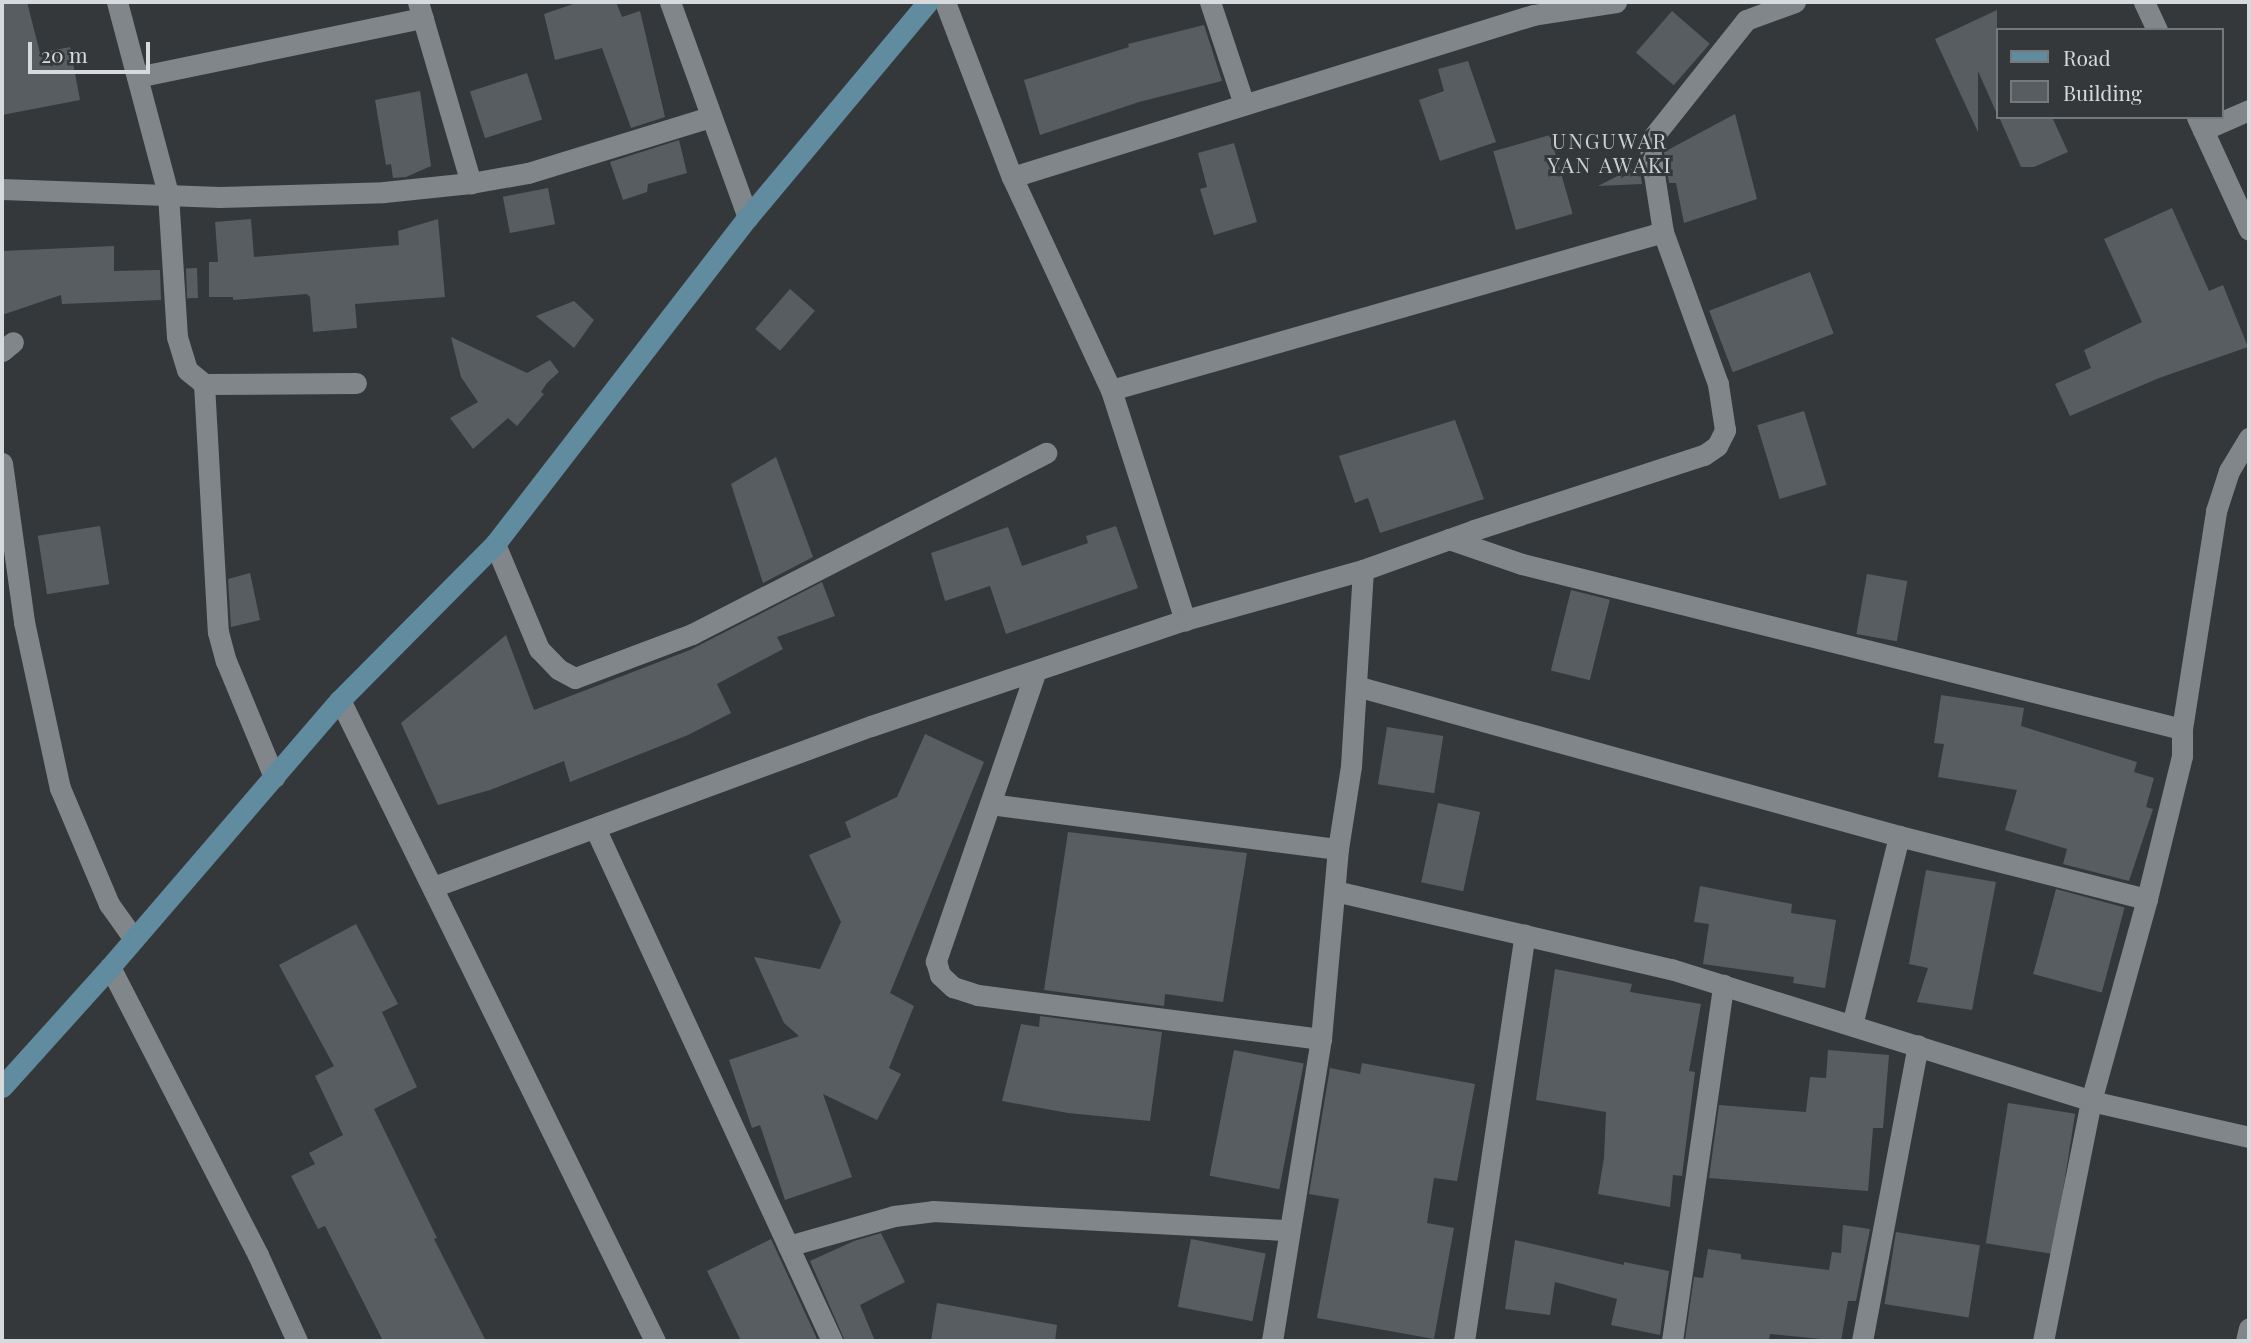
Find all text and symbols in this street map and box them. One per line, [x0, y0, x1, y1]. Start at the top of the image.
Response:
scale bar [32, 28, 154, 72]
legend [1996, 28, 2223, 119]
text: 20 m [41, 40, 88, 68]
text: Road [2063, 43, 2111, 71]
text: Building [2063, 78, 2142, 106]
district label: UNGUWAR YAN AWAKI [1548, 127, 1672, 177]

